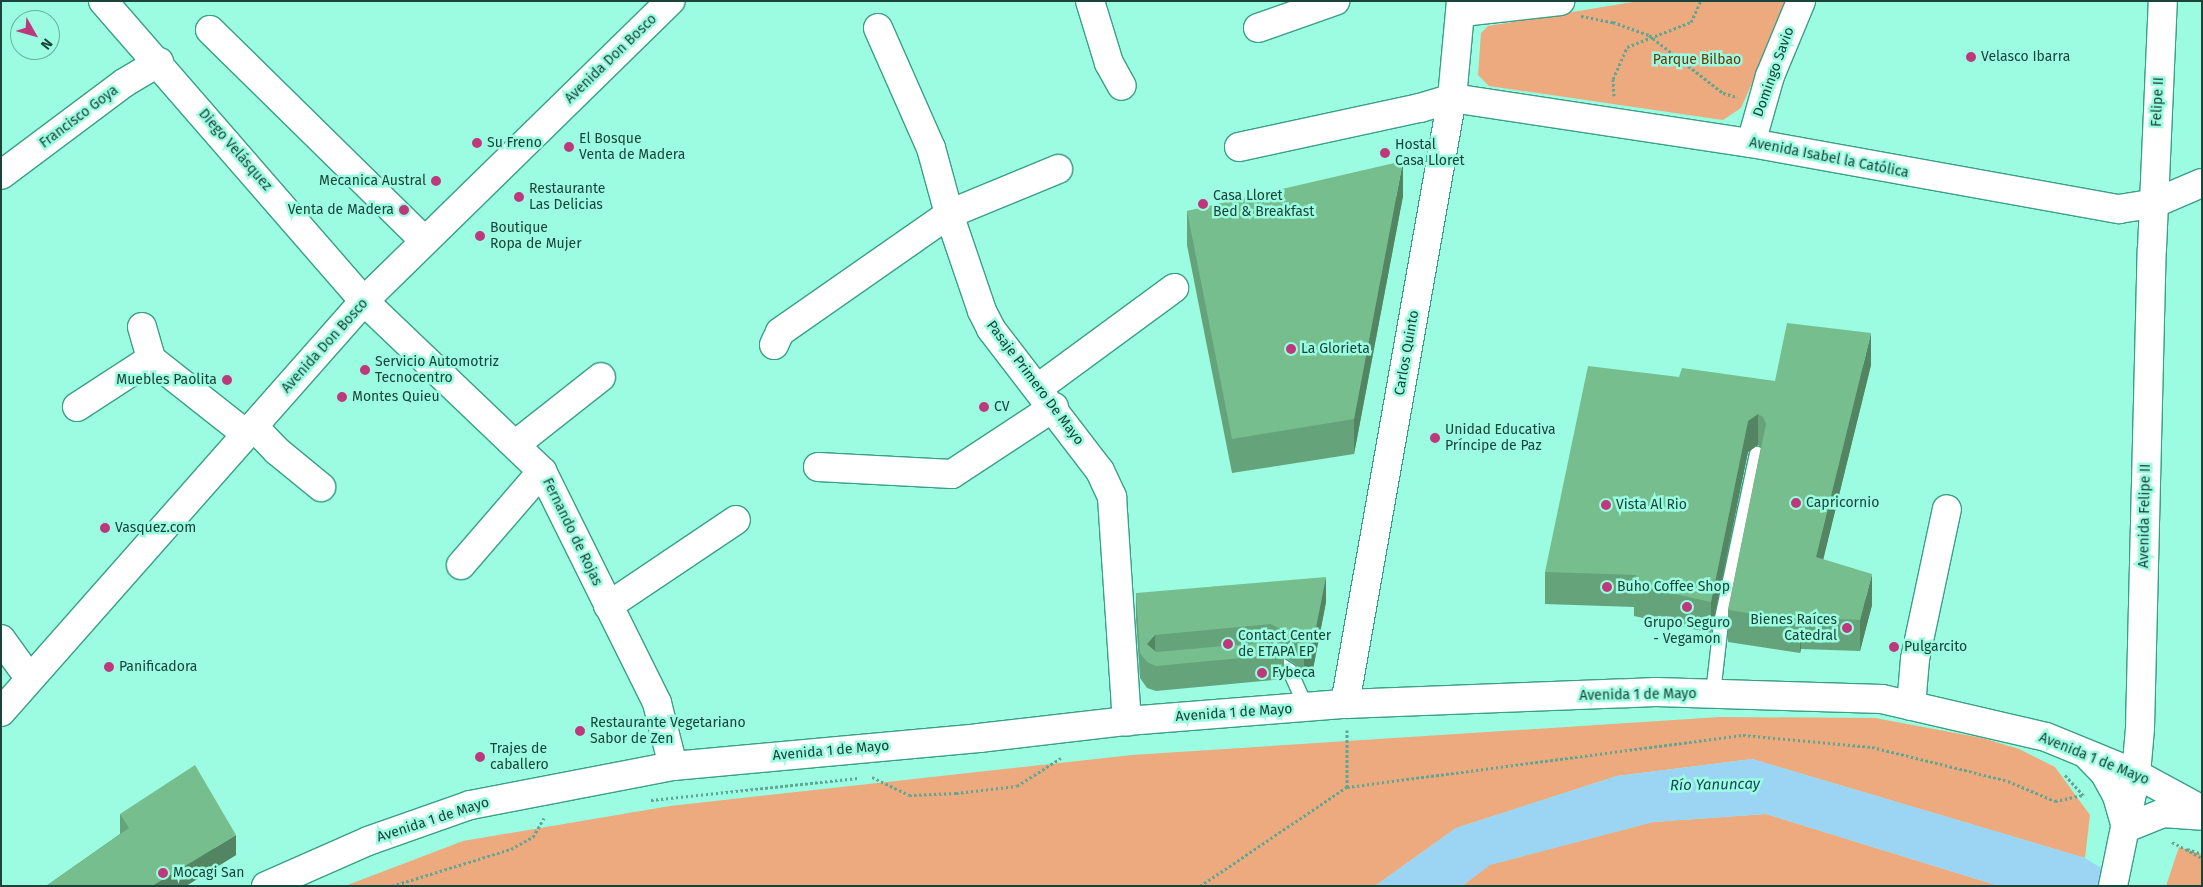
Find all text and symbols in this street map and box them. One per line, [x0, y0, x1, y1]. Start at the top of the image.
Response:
north arrow [10, 10, 60, 60]
street label: Avenida Don Bosco [562, 11, 660, 107]
street label: Domingo Savio [1750, 25, 1798, 119]
text: N [37, 35, 56, 53]
place label: Velasco Ibarra [1981, 49, 2070, 65]
marker: Velasco Ibarra [1965, 51, 1977, 63]
park label: Parque Bilbao [1653, 52, 1741, 68]
street label: Felipe II [2148, 77, 2168, 127]
street label: Francisco Goya [36, 82, 122, 152]
street label: Diego Velásquez [195, 106, 275, 194]
place label: El Bosque Venta de Madera [579, 131, 685, 164]
street label: Avenida Isabel la Católica [1748, 134, 1910, 182]
place label: Su Freno [487, 135, 542, 151]
marker: Su Freno [471, 137, 483, 149]
place label: Hostal Casa Lloret [1395, 137, 1465, 170]
marker: El Bosque Venta de Madera [563, 141, 575, 153]
marker: Hostal Casa Lloret [1379, 147, 1391, 159]
place label: Mecanica Austral [319, 173, 426, 189]
marker: Mecanica Austral [430, 175, 442, 187]
place label: Restaurante Las Delicias [529, 181, 605, 213]
place label: Casa Lloret Bed & Breakfast [1213, 188, 1314, 220]
marker: Restaurante Las Delicias [513, 191, 525, 203]
marker: Casa Lloret Bed & Breakfast [1197, 198, 1209, 210]
place label: Venta de Madera [288, 202, 394, 218]
marker: Venta de Madera [398, 204, 410, 216]
place label: Boutique Ropa de Mujer [490, 220, 582, 252]
marker: Boutique Ropa de Mujer [474, 230, 486, 242]
street label: Avenida Don Bosco [278, 295, 372, 397]
street label: Carlos Quinto [1391, 309, 1423, 397]
street label: Pasaje Primero De Mayo [983, 318, 1087, 448]
place label: La Glorieta [1301, 341, 1370, 357]
marker: La Glorieta [1285, 343, 1297, 355]
place label: Servicio Automotriz Tecnocentro [375, 354, 499, 387]
marker: Servicio Automotriz Tecnocentro [359, 364, 371, 376]
place label: Muebles Paolita [116, 372, 217, 388]
marker: Muebles Paolita [221, 374, 233, 386]
place label: Montes Quieu [352, 389, 440, 405]
marker: Montes Quieu [336, 391, 348, 403]
place label: CV [994, 399, 1010, 415]
marker: CV [978, 401, 990, 413]
place label: Unidad Educativa Príncipe de Paz [1445, 422, 1556, 454]
marker: Unidad Educativa Príncipe de Paz [1429, 432, 1441, 444]
street label: Avenida Felipe II [2136, 464, 2154, 568]
street label: Fernando de Rojas [539, 475, 605, 589]
place label: Capricornio [1806, 495, 1879, 511]
place label: Vista Al Rio [1616, 497, 1687, 513]
marker: Capricornio [1790, 497, 1802, 509]
marker: Vista Al Rio [1600, 499, 1612, 511]
place label: Vasquez.com [115, 520, 196, 536]
marker: Vasquez.com [99, 522, 111, 534]
place label: Buho Coffee Shop [1617, 579, 1730, 595]
marker: Buho Coffee Shop [1601, 581, 1613, 593]
marker: Grupo Seguro - Vegamon [1681, 601, 1693, 613]
place label: Bienes Raíces Catedral [1750, 612, 1837, 644]
place label: Grupo Seguro - Vegamon [1644, 615, 1730, 648]
marker: Bienes Raíces Catedral [1841, 622, 1853, 634]
place label: Contact Center de ETAPA EP [1238, 628, 1331, 660]
marker: Contact Center de ETAPA EP [1222, 638, 1234, 650]
place label: Pulgarcito [1904, 639, 1967, 655]
marker: Pulgarcito [1888, 641, 1900, 653]
place label: Panificadora [119, 659, 197, 675]
marker: Panificadora [103, 661, 115, 673]
place label: Fybeca [1272, 665, 1315, 681]
marker: Fybeca [1256, 667, 1268, 679]
street label: Avenida 1 de Mayo [1579, 686, 1697, 704]
street label: Avenida 1 de Mayo [1175, 701, 1293, 725]
place label: Restaurante Vegetariano Sabor de Zen [590, 715, 746, 748]
marker: Restaurante Vegetariano Sabor de Zen [574, 725, 586, 737]
street label: Avenida 1 de Mayo [2037, 729, 2151, 789]
street label: Avenida 1 de Mayo [772, 738, 890, 764]
place label: Trajes de caballero [490, 741, 549, 774]
marker: Trajes de caballero [474, 751, 486, 763]
water label: Río Yanuncay [1670, 775, 1760, 795]
street label: Avenida 1 de Mayo [375, 794, 491, 846]
place label: Mocagi San [173, 865, 244, 881]
marker: Mocagi San [157, 867, 169, 879]

